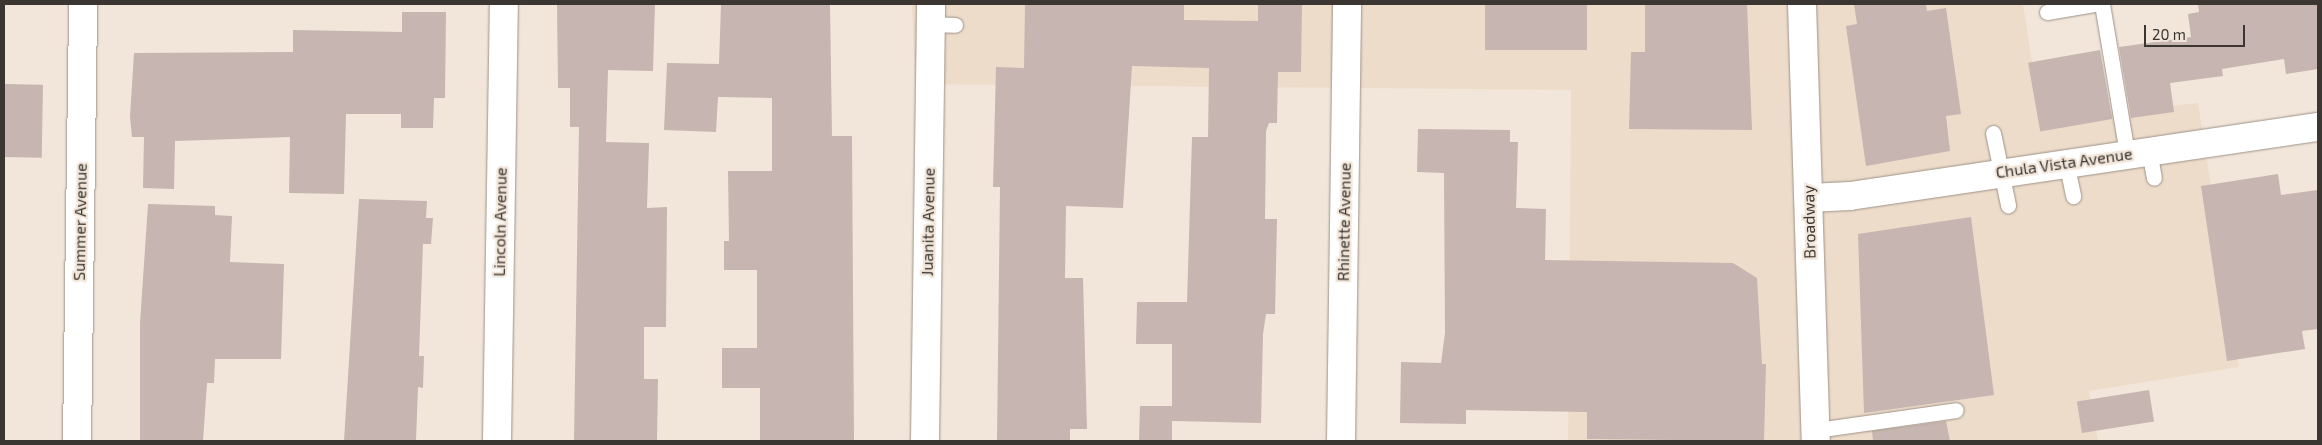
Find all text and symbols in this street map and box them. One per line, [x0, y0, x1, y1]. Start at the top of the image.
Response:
scale bar [2147, 15, 2248, 47]
text: 20 m [2152, 25, 2186, 43]
street label: Chula Vista Avenue [1994, 144, 2134, 182]
street label: Rhinette Avenue [1333, 162, 1355, 282]
street label: Summer Avenue [69, 163, 91, 281]
street label: Lincoln Avenue [489, 167, 511, 277]
street label: Juanita Avenue [917, 168, 939, 276]
street label: Broadway [1799, 185, 1819, 259]

